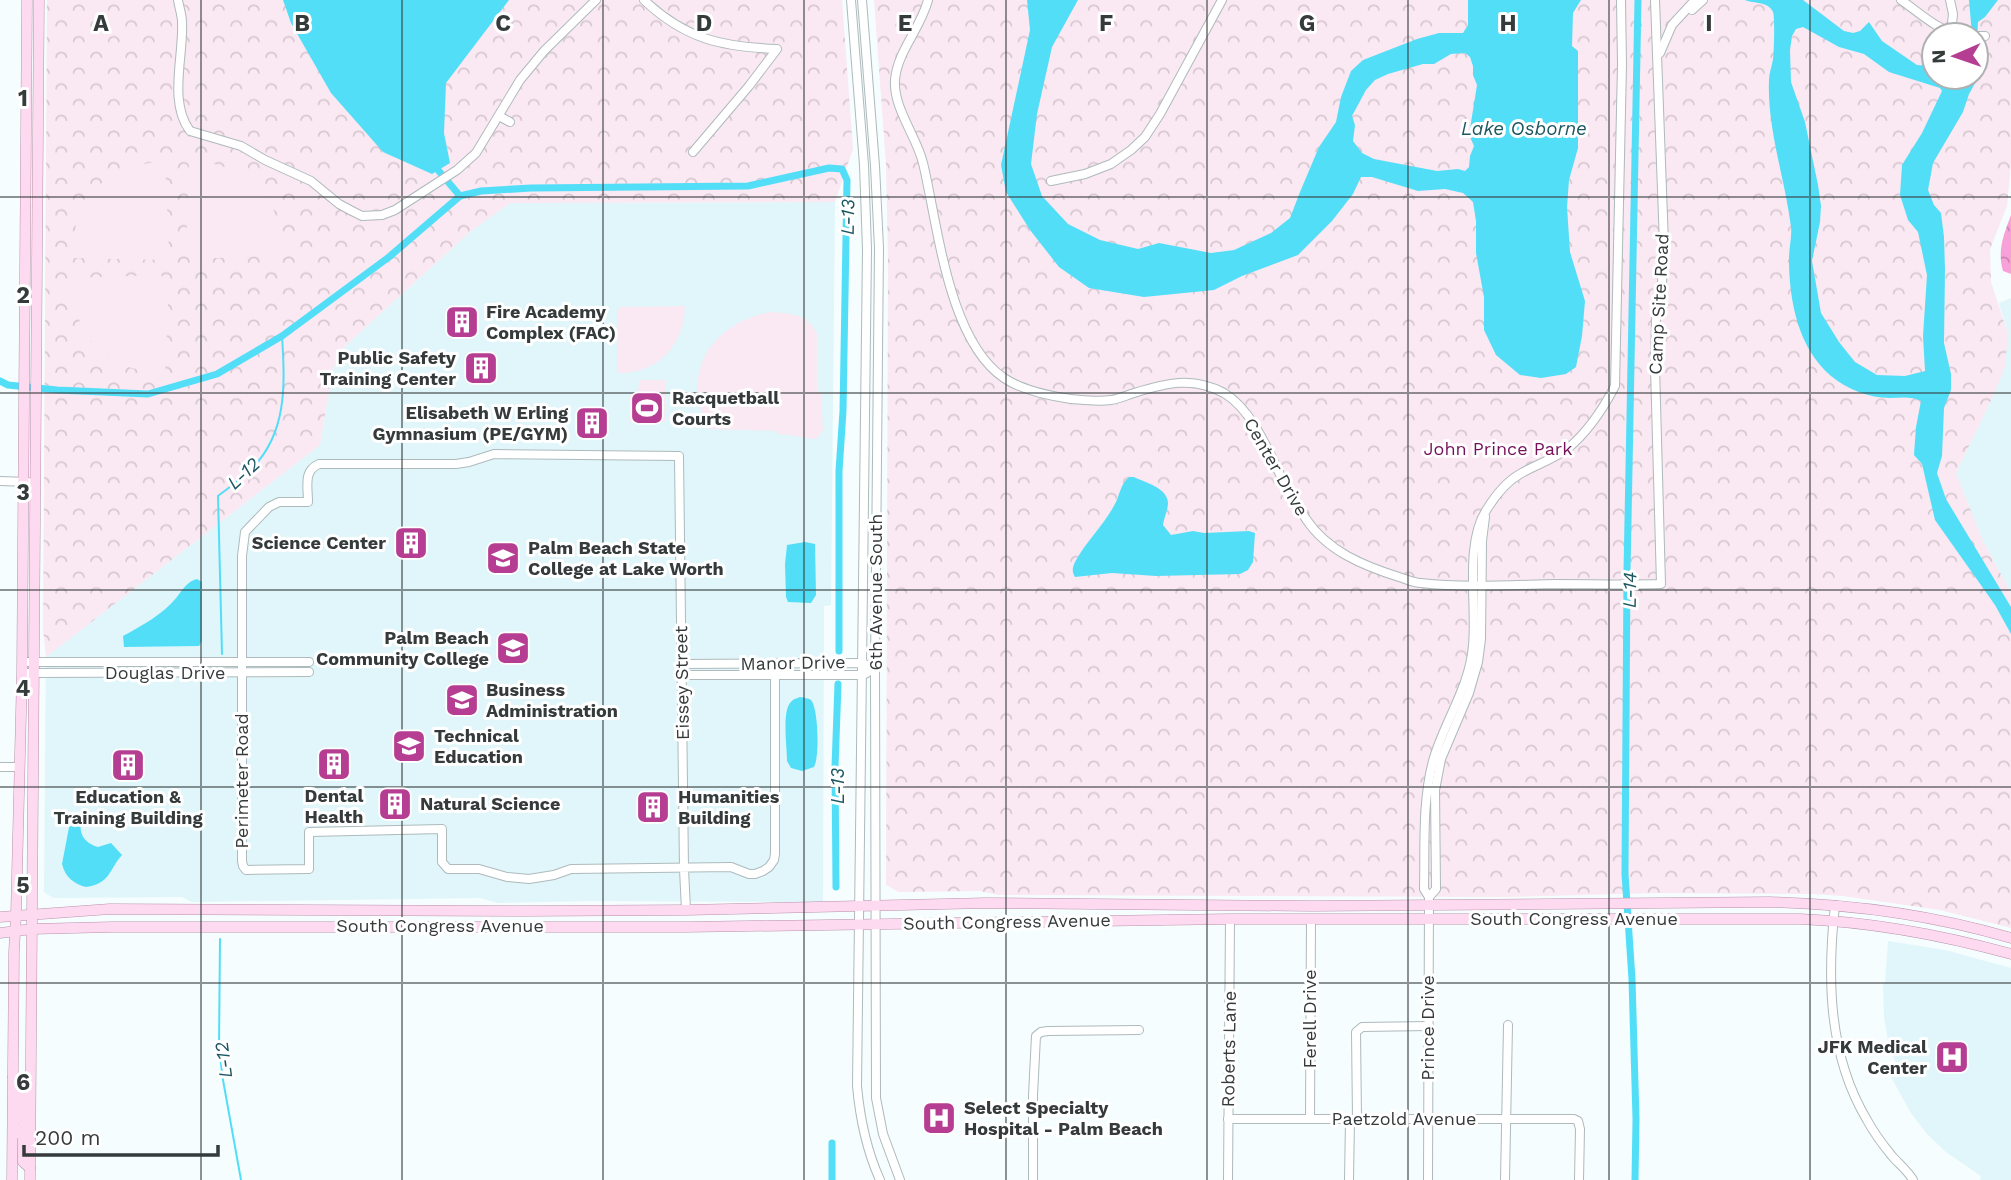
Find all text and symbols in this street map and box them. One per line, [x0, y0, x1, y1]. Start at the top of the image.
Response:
text: A [93, 10, 109, 37]
text: B [294, 10, 310, 37]
text: C [495, 10, 511, 37]
text: D [696, 10, 712, 37]
text: E [898, 10, 912, 37]
text: F [1099, 10, 1113, 37]
text: G [1299, 10, 1315, 37]
text: H [1499, 10, 1517, 37]
text: I [1705, 10, 1713, 37]
north arrow [1920, 21, 1990, 91]
text: N [1927, 49, 1950, 64]
text: 1 [18, 85, 28, 112]
water label: Lake Osborne [1461, 117, 1587, 140]
water label: L-13 [836, 198, 859, 235]
street label: Camp Site Road [1644, 233, 1673, 375]
text: 2 [16, 282, 30, 309]
place label: Fire Academy Complex (FAC) [486, 301, 616, 343]
building icon: Fire Academy Complex (FAC) [443, 303, 481, 341]
place label: Public Safety Training Center [319, 347, 457, 389]
building icon: Public Safety Training Center [462, 349, 500, 387]
place label: Racquetball Courts [672, 387, 779, 429]
sports icon: Racquetball Courts [628, 389, 666, 427]
place label: Elisabeth W Erling Gymnasium (PE/GYM) [373, 402, 569, 444]
building icon: Elisabeth W Erling Gymnasium (PE/GYM) [573, 404, 611, 442]
street label: Center Drive [1240, 414, 1313, 519]
park label: John Prince Park [1424, 438, 1572, 459]
water label: L-12 [222, 452, 265, 494]
text: 3 [16, 479, 30, 506]
street label: 6th Avenue South [865, 514, 886, 670]
building icon: Science Center [392, 524, 430, 562]
place label: Science Center [252, 532, 386, 553]
place label: Palm Beach State College at Lake Worth [528, 537, 724, 579]
school or university icon: Palm Beach State College at Lake Worth [484, 539, 522, 577]
water label: L-14 [1618, 571, 1641, 608]
street label: Eissey Street [670, 625, 693, 740]
place label: Palm Beach Community College [316, 627, 489, 669]
school or university icon: Palm Beach Community College [494, 629, 532, 667]
street label: Manor Drive [740, 651, 846, 674]
street label: Douglas Drive [105, 662, 225, 683]
text: 4 [16, 675, 31, 702]
place label: Business Administration [486, 679, 618, 721]
school or university icon: Business Administration [443, 681, 481, 719]
street label: Perimeter Road [231, 713, 252, 849]
place label: Technical Education [434, 725, 523, 767]
school or university icon: Technical Education [390, 727, 428, 765]
building icon: Dental Health [315, 745, 353, 783]
building icon: Education & Training Building [109, 746, 147, 784]
water label: L-13 [826, 768, 849, 804]
place label: Dental Health [305, 785, 364, 827]
building icon: Natural Science [376, 785, 414, 823]
place label: Education & Training Building [53, 786, 203, 828]
place label: Humanities Building [678, 786, 780, 828]
building icon: Humanities Building [634, 788, 672, 826]
place label: Natural Science [420, 793, 560, 814]
text: 5 [16, 872, 30, 899]
street label: South Congress Avenue [1470, 908, 1678, 929]
street label: South Congress Avenue [903, 909, 1111, 934]
street label: South Congress Avenue [336, 915, 544, 936]
street label: Ferell Drive [1299, 969, 1320, 1069]
street label: Prince Drive [1417, 975, 1438, 1081]
street label: Roberts Lane [1217, 991, 1240, 1107]
place label: JFK Medical Center [1818, 1036, 1927, 1078]
hospital icon: JFK Medical Center [1933, 1038, 1971, 1076]
water label: L-12 [210, 1040, 237, 1079]
text: 6 [16, 1069, 30, 1096]
place label: Select Specialty Hospital - Palm Beach [964, 1097, 1163, 1139]
hospital icon: Select Specialty Hospital - Palm Beach [920, 1099, 958, 1137]
street label: Paetzold Avenue [1332, 1108, 1476, 1129]
scale bar [24, 1114, 219, 1158]
text: 200 m [35, 1125, 101, 1150]

